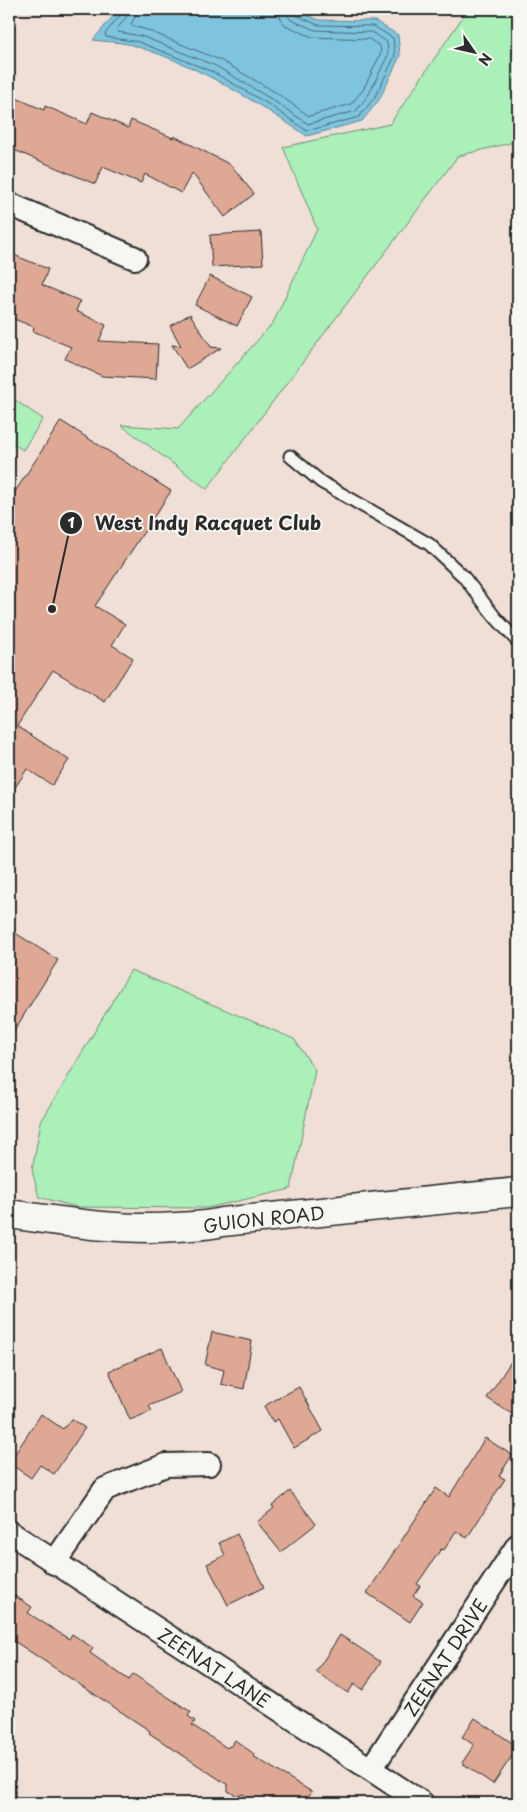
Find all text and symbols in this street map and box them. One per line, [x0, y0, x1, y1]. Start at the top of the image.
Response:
north arrow [450, 28, 500, 78]
text: N [473, 49, 497, 70]
callout: West Indy Racquet Club [59, 506, 332, 540]
text: West Indy Racquet Club [95, 508, 321, 536]
text: 1 [67, 510, 75, 533]
street label: GUION ROAD [201, 1198, 326, 1239]
street label: ZEENAT DRIVE [396, 1593, 493, 1721]
street label: ZEENAT LANE [153, 1620, 276, 1714]

